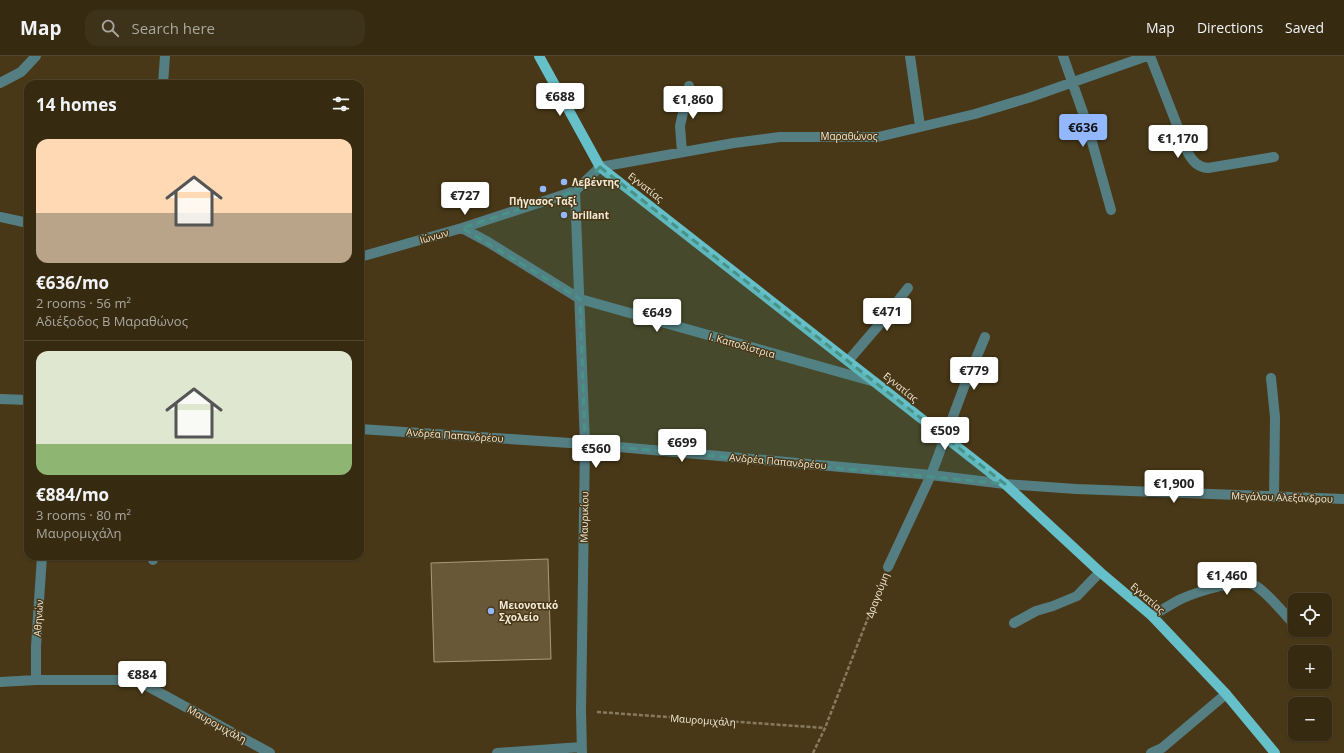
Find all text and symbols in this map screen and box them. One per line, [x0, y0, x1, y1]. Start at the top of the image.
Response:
search box [85, 10, 365, 46]
text: Map [20, 15, 61, 41]
icon: search [99, 17, 121, 39]
text: Search here [131, 18, 215, 38]
text: Map [1146, 18, 1175, 37]
text: Directions [1197, 18, 1263, 37]
text: Saved [1285, 18, 1324, 37]
pin: €688 [536, 83, 584, 117]
pin: €1,860 [660, 86, 726, 120]
text: €688 [545, 87, 575, 105]
text: €1,860 [673, 90, 713, 108]
text: 14 homes [36, 93, 117, 116]
icon: filters [330, 93, 352, 115]
pin: €636 [1059, 114, 1107, 148]
text: €636 [1068, 118, 1098, 136]
pin: €1,170 [1145, 125, 1211, 159]
street label: Μαραθώνος [820, 129, 878, 143]
text: €1,170 [1158, 129, 1198, 147]
icon: home [158, 165, 230, 237]
street label: Εγνατίας [625, 169, 667, 205]
place label: Λεβέντης [572, 175, 619, 189]
marker: Λεβέντης [559, 177, 569, 187]
pin: €727 [441, 182, 489, 216]
marker: Πήγασος Ταξί [538, 184, 548, 194]
text: €727 [450, 186, 480, 204]
place label: Πήγασος Ταξί [509, 194, 577, 208]
place label: brillant [572, 208, 610, 222]
marker: brillant [559, 210, 569, 220]
street label: Ιώνων [418, 225, 450, 247]
text: €636/mo [36, 271, 109, 294]
text: 2 rooms · 56 m² [36, 294, 131, 312]
pin: €471 [863, 298, 911, 332]
pin: €649 [633, 299, 681, 333]
text: €471 [872, 302, 902, 320]
text: €649 [642, 303, 672, 321]
text: Αδιέξοδος Β Μαραθώνος [36, 312, 188, 330]
street label: Ι. Καποδίστρια [707, 329, 777, 361]
pin: €779 [950, 357, 998, 391]
text: €779 [959, 361, 989, 379]
street label: Εγνατίας [881, 369, 922, 406]
icon: home [158, 377, 230, 449]
pin: €509 [921, 417, 969, 451]
text: €509 [930, 421, 960, 439]
street label: Ανδρέα Παπανδρέου [406, 425, 504, 445]
pin: €699 [658, 429, 706, 463]
text: €699 [667, 433, 697, 451]
pin: €560 [572, 435, 620, 469]
text: €560 [581, 439, 611, 457]
street label: Ανδρέα Παπανδρέου [729, 450, 827, 472]
pin: €1,900 [1141, 470, 1207, 504]
text: €1,900 [1154, 474, 1194, 492]
text: €884/mo [36, 483, 109, 506]
street label: Μεγάλου Αλεξάνδρου [1231, 488, 1333, 506]
street label: Μαυρικίου [577, 491, 591, 543]
text: 3 rooms · 80 m² [36, 506, 131, 524]
text: Μαυρομιχάλη [36, 524, 122, 542]
pin: €1,460 [1194, 562, 1260, 596]
text: €1,460 [1207, 566, 1247, 584]
street label: Δραγούμη [862, 570, 892, 620]
street label: Εγνατίας [1128, 579, 1168, 617]
map controls [1288, 593, 1332, 741]
button: locate [1288, 593, 1332, 637]
place label: Μειονοτικό Σχολείο [499, 598, 558, 624]
street label: Αθηνών [30, 599, 46, 637]
marker: Μειονοτικό Σχολείο [486, 606, 496, 616]
button: + [1288, 645, 1332, 689]
pin: €884 [118, 661, 166, 695]
text: €884 [127, 665, 157, 683]
button: − [1288, 697, 1332, 741]
street label: Μαυρομιχάλη [185, 702, 249, 746]
street label: Μαυρομιχάλη [670, 711, 736, 729]

